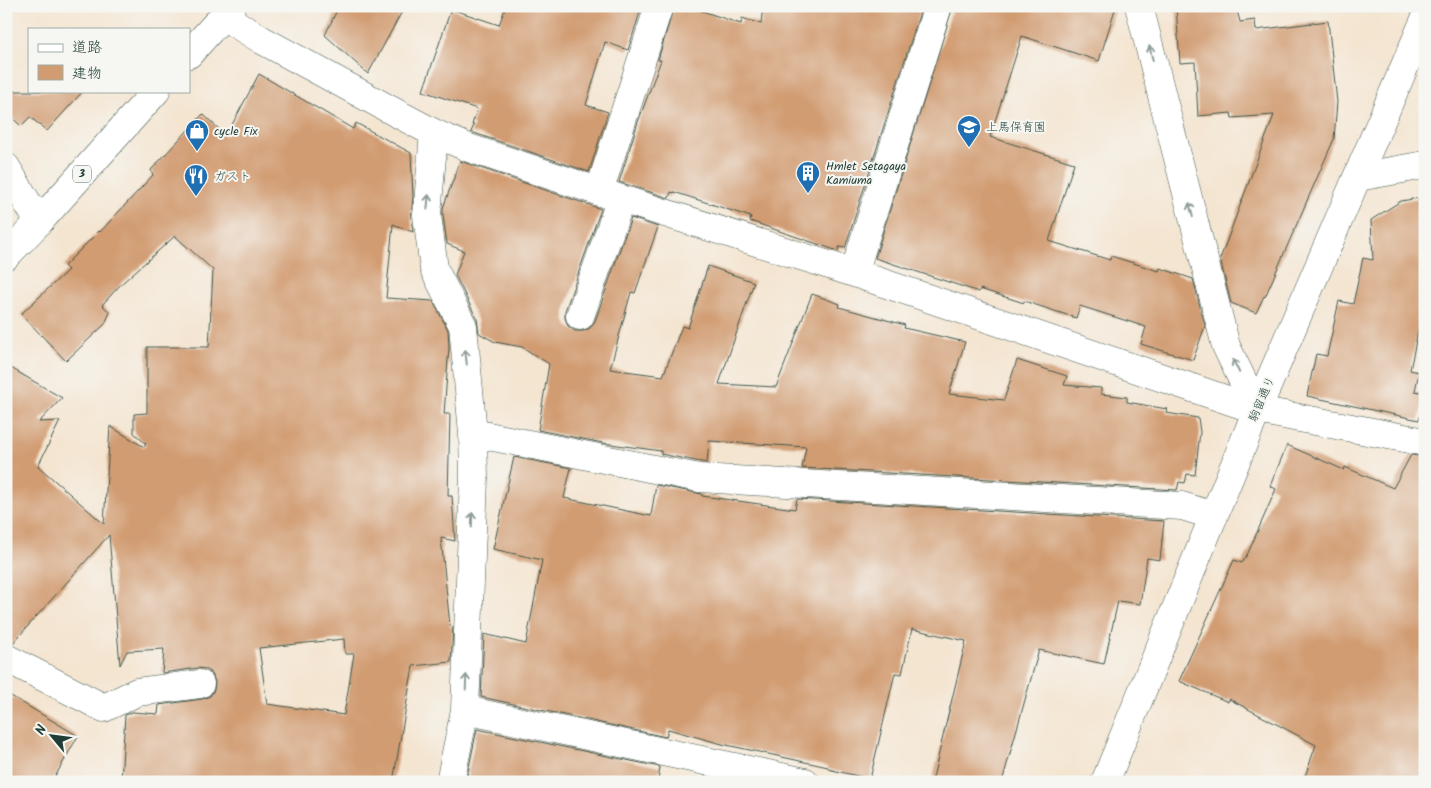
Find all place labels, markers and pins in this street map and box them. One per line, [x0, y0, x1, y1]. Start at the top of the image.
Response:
school or university icon: 上馬保育園 [956, 114, 982, 148]
shop icon: cycle Fix [184, 118, 210, 152]
place label: 上馬保育園 [986, 118, 1046, 137]
place label: cycle Fix [214, 122, 259, 141]
place label: Hmlet Setagaya Kamiuma [826, 157, 906, 190]
building icon: Hmlet Setagaya Kamiuma [795, 160, 821, 194]
restaurant icon: ガスト [183, 163, 209, 197]
place label: ガスト [214, 167, 251, 186]

